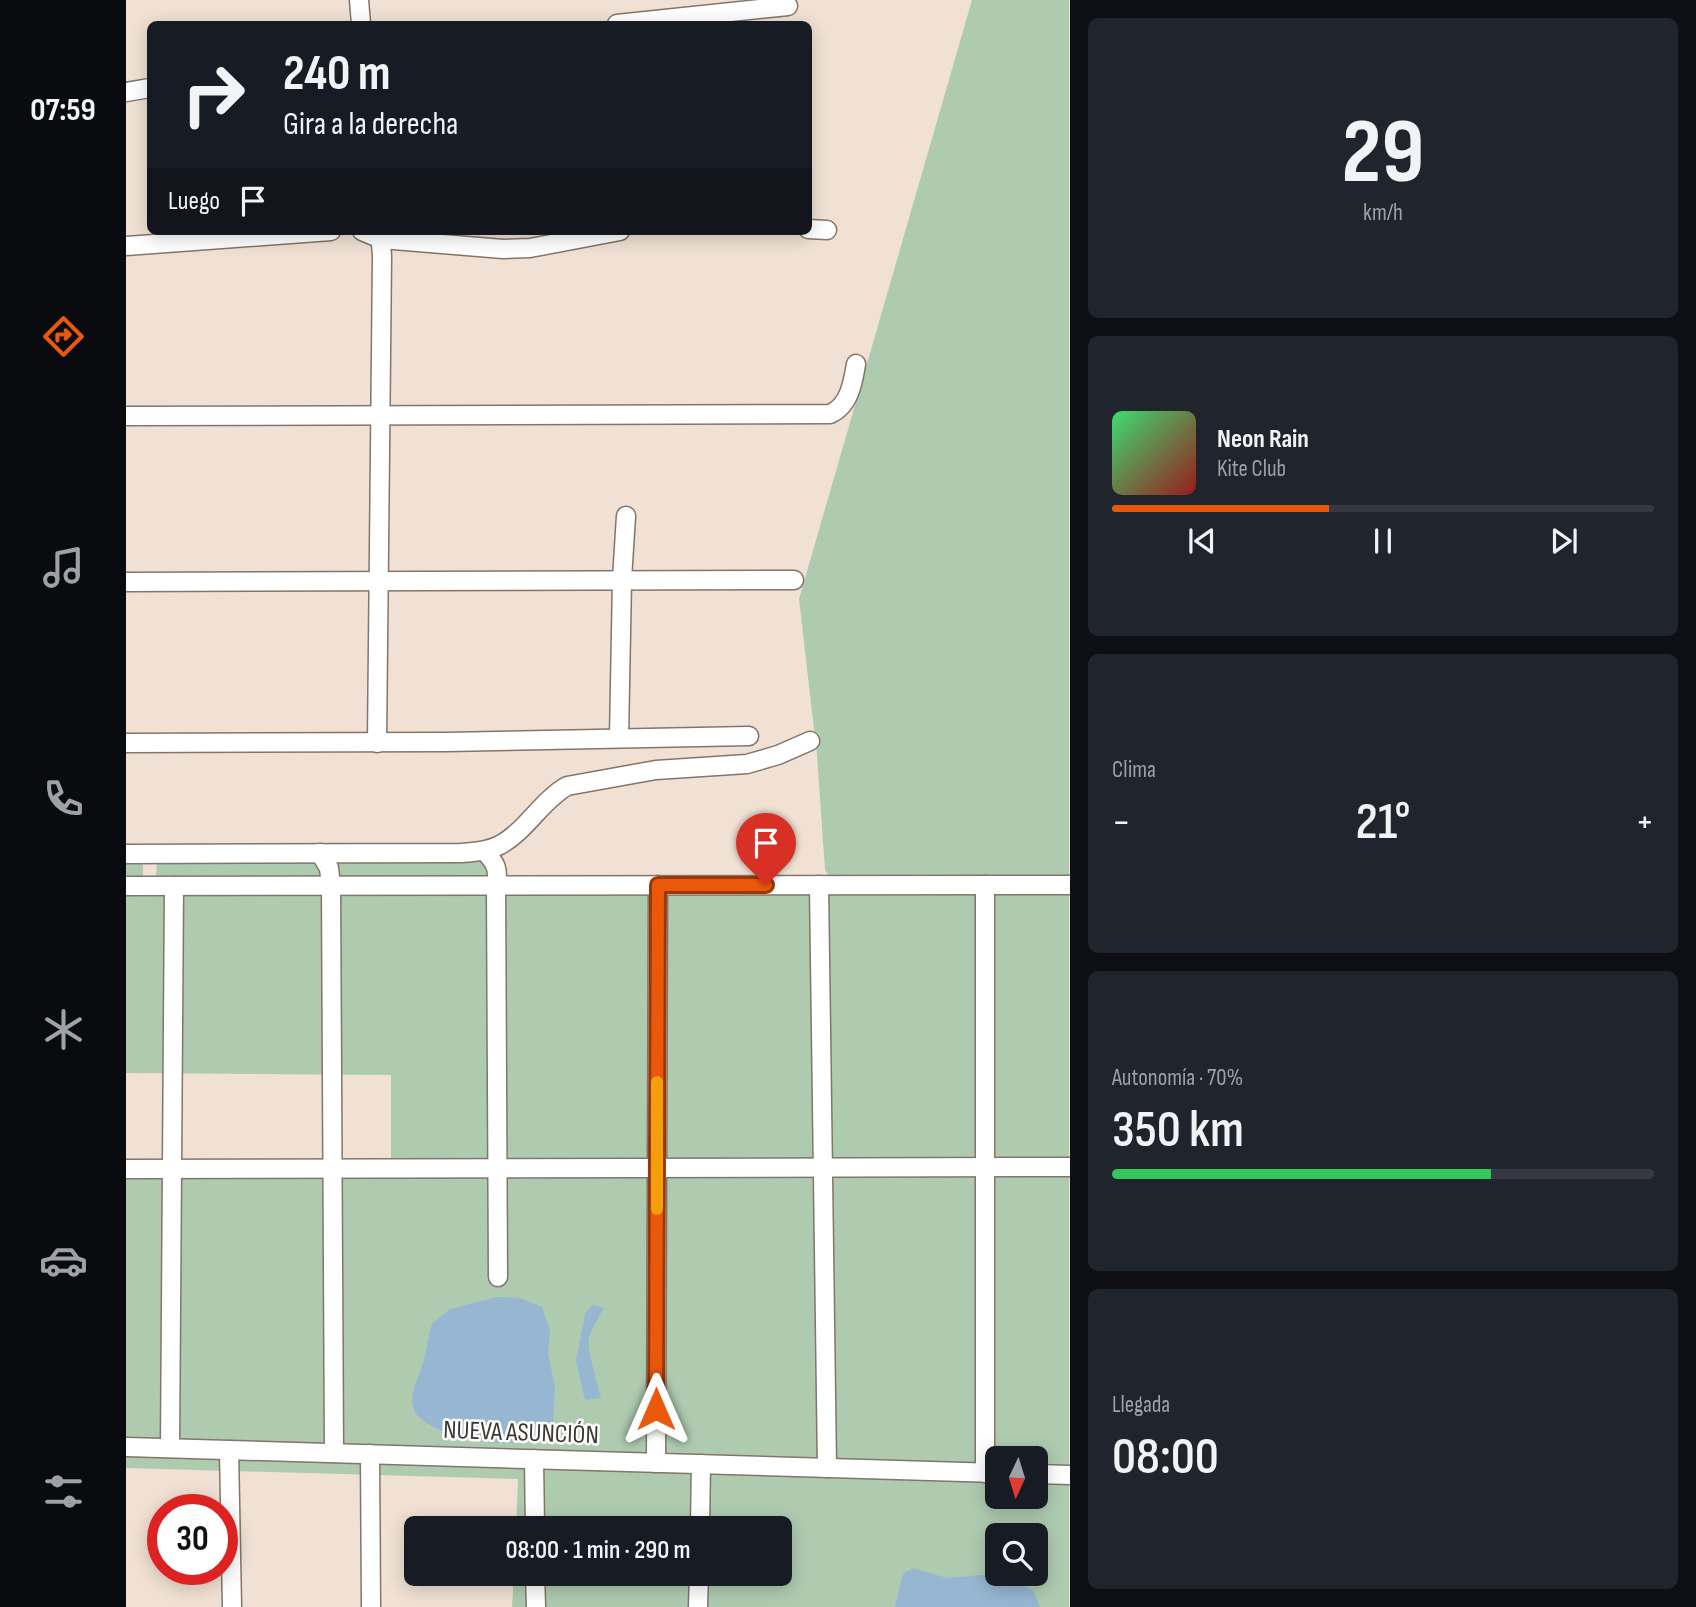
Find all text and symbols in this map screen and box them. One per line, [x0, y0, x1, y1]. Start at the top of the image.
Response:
text: 240 m [283, 45, 391, 104]
icon: right [168, 49, 259, 140]
text: 07:59 [30, 91, 96, 130]
text: 29 [1342, 99, 1425, 208]
text: Gira a la derecha [283, 105, 458, 144]
icon: arrive [234, 182, 272, 220]
text: Luego [168, 186, 220, 217]
text: km/h [1363, 199, 1403, 227]
icon: directions [39, 312, 88, 361]
text: Neon Rain [1217, 424, 1309, 455]
text: Kite Club [1217, 455, 1286, 483]
icon: previous [1183, 522, 1221, 560]
icon: pause [1364, 522, 1402, 560]
icon: next [1545, 522, 1583, 560]
icon: music [39, 543, 88, 592]
text: Clima [1112, 756, 1156, 784]
icon: phone [39, 774, 88, 823]
text: 21° [1356, 791, 1410, 854]
text: − [1112, 800, 1131, 845]
text: + [1635, 800, 1654, 845]
pin [736, 813, 796, 885]
icon: arrive [747, 824, 785, 862]
icon: climate [39, 1005, 88, 1054]
text: Autonomía · 70% [1112, 1064, 1243, 1092]
text: 350 km [1112, 1099, 1244, 1162]
icon: car [39, 1236, 88, 1285]
position arrow [619, 1372, 693, 1446]
text: Llegada [1112, 1391, 1170, 1419]
street label: NUEVA ASUNCIÓN [443, 1415, 599, 1451]
text: 08:00 [1112, 1426, 1219, 1489]
north arrow [985, 1446, 1048, 1508]
map controls [985, 1446, 1048, 1586]
icon: filters [39, 1467, 88, 1516]
speed limit sign: 30 [147, 1494, 238, 1585]
button: search [985, 1523, 1048, 1586]
text: 08:00 · 1 min · 290 m [506, 1535, 690, 1566]

